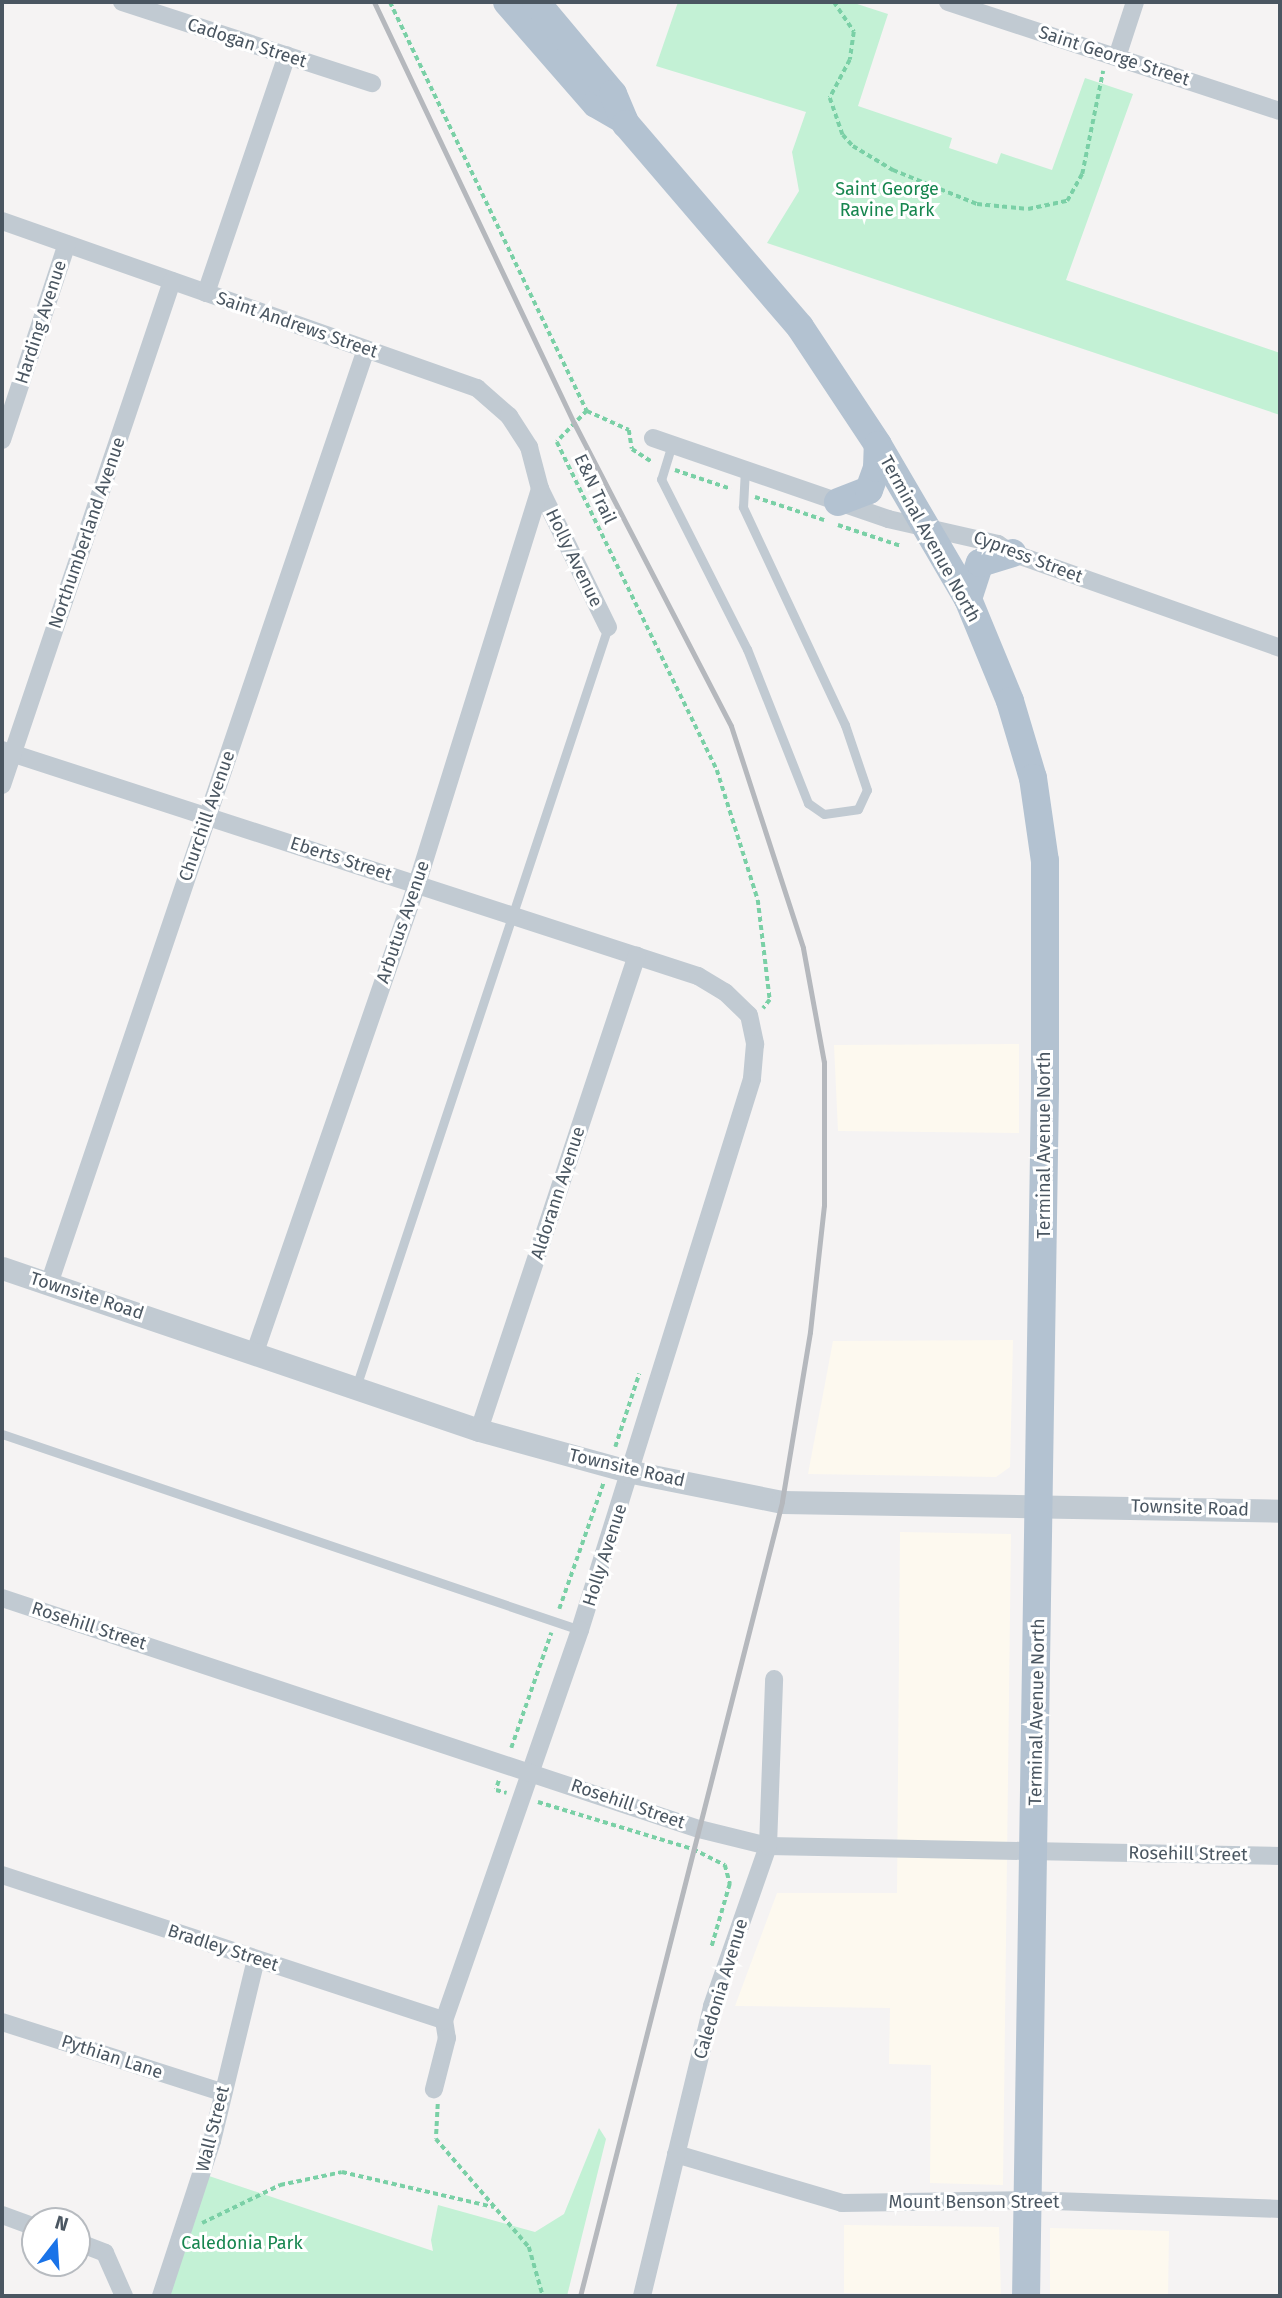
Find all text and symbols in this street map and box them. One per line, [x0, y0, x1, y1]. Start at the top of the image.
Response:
street label: Cadogan Street [185, 14, 309, 72]
street label: Saint George Street [1036, 21, 1192, 91]
park label: Saint George Ravine Park [835, 179, 939, 222]
street label: Harding Avenue [11, 257, 71, 387]
street label: Saint Andrews Street [213, 287, 381, 363]
street label: Northumberland Avenue [44, 434, 130, 632]
street label: E&N Trail [569, 450, 621, 528]
street label: Terminal Avenue North [875, 452, 985, 626]
street label: Holly Avenue [541, 505, 607, 611]
street label: Cypress Street [970, 526, 1086, 588]
street label: Churchill Avenue [175, 748, 239, 884]
street label: Eberts Street [287, 832, 395, 886]
street label: Arbutus Avenue [372, 858, 434, 986]
street label: Terminal Avenue North [1033, 1051, 1055, 1239]
street label: Aldorann Avenue [526, 1124, 590, 1262]
street label: Townsite Road [28, 1267, 146, 1325]
street label: Townsite Road [567, 1444, 687, 1492]
street label: Townsite Road [1131, 1495, 1249, 1521]
street label: Holly Avenue [578, 1501, 632, 1609]
street label: Rosehill Street [29, 1597, 149, 1655]
street label: Terminal Avenue North [1025, 1618, 1049, 1806]
street label: Rosehill Street [568, 1774, 688, 1834]
street label: Rosehill Street [1128, 1842, 1248, 1866]
street label: Caledonia Avenue [689, 1916, 753, 2062]
street label: Bradley Street [165, 1920, 281, 1976]
street label: Pythian Lane [59, 2030, 165, 2084]
street label: Wall Street [192, 2084, 234, 2174]
street label: Mount Benson Street [888, 2191, 1060, 2213]
north arrow [21, 2207, 91, 2277]
text: N [52, 2211, 71, 2236]
park label: Caledonia Park [181, 2232, 303, 2254]

